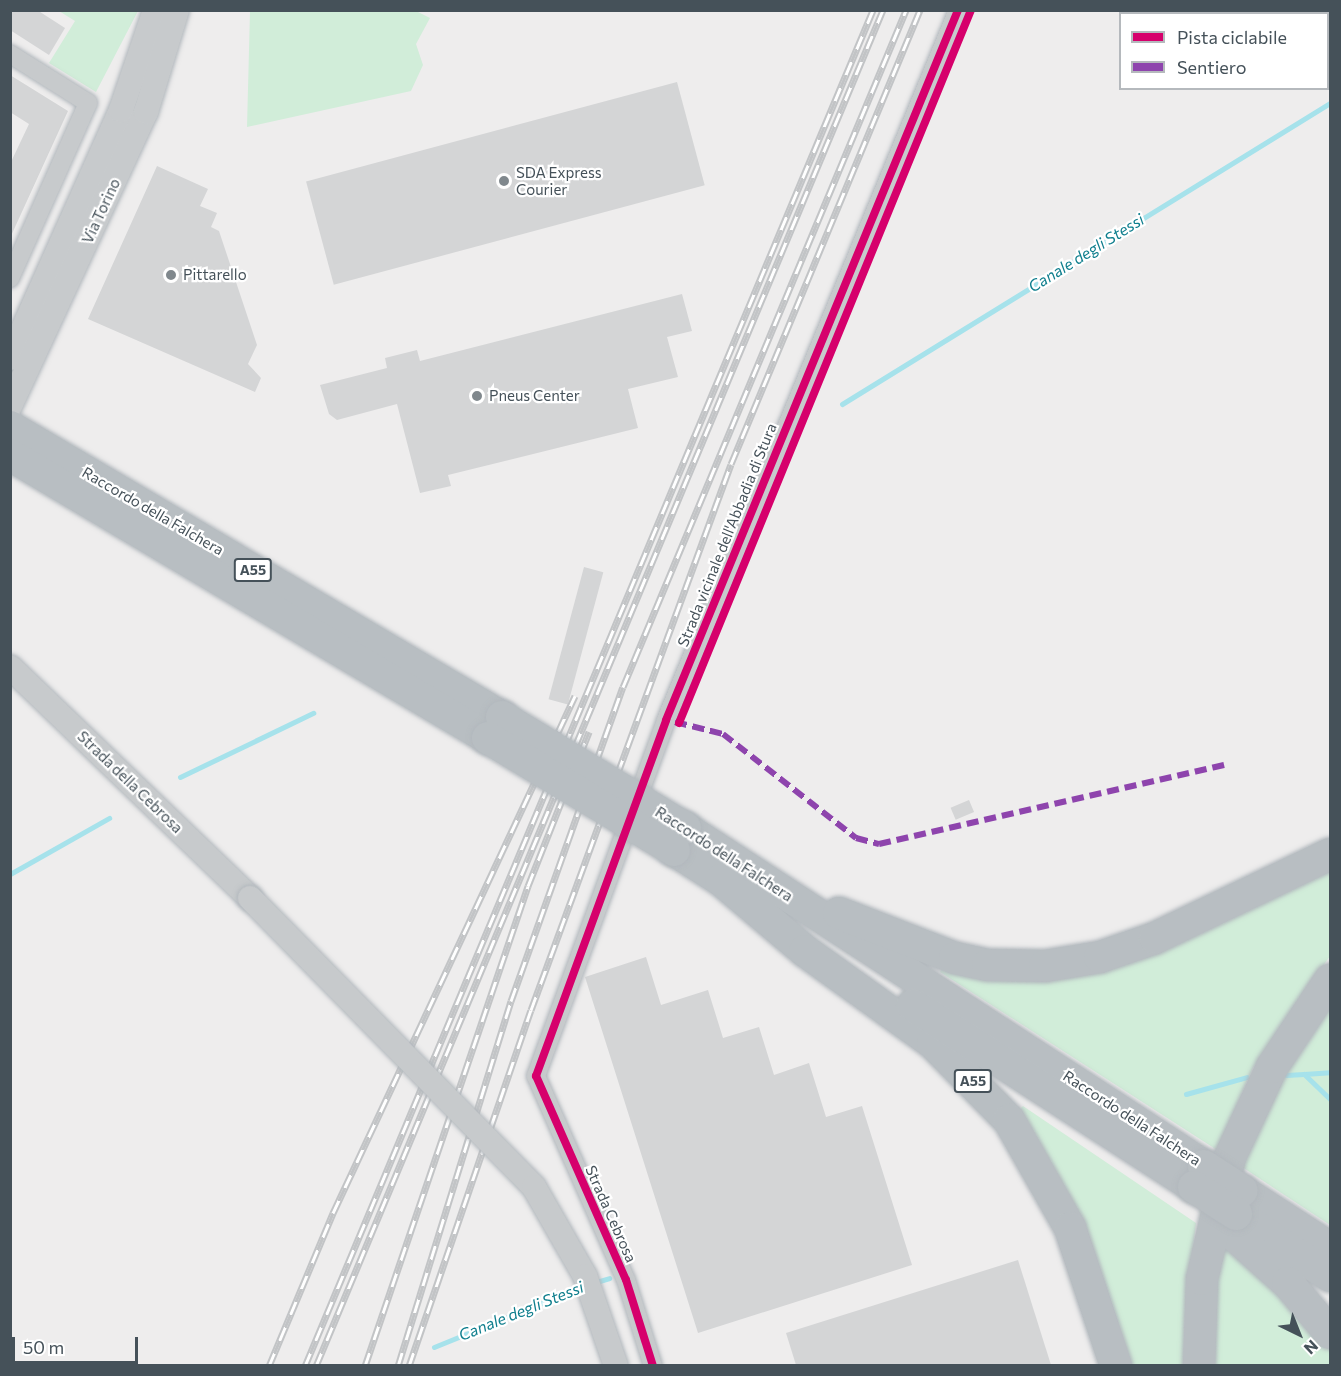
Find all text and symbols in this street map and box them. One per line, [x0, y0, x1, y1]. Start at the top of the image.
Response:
legend [1119, 12, 1329, 90]
text: Pista ciclabile [1177, 26, 1287, 48]
text: Sentiero [1177, 56, 1247, 78]
place label: SDA Express Courier [516, 163, 602, 198]
marker: SDA Express Courier [497, 174, 511, 188]
street label: Via Torino [78, 176, 124, 246]
water label: Canale degli Stessi [1025, 210, 1147, 296]
place label: Pittarello [183, 266, 247, 284]
marker: Pittarello [164, 268, 178, 282]
place label: Pneus Center [489, 387, 580, 405]
marker: Pneus Center [470, 389, 484, 403]
street label: Strada vicinale dell'Abbadia di Stura [674, 421, 780, 649]
street label: Raccordo della Falchera [79, 463, 227, 559]
road number: A55 [234, 559, 272, 581]
street label: Strada della Cebrosa [74, 727, 186, 837]
street label: Raccordo della Falchera [652, 803, 796, 905]
street label: Raccordo della Falchera [1060, 1067, 1204, 1169]
road number: A55 [954, 1070, 992, 1092]
street label: Strada Cebrosa [582, 1163, 640, 1265]
water label: Canale degli Stessi [456, 1277, 586, 1345]
north arrow [1269, 1304, 1329, 1364]
scale bar [15, 1325, 141, 1363]
text: 50 m [23, 1336, 64, 1358]
text: N [1301, 1336, 1322, 1359]

